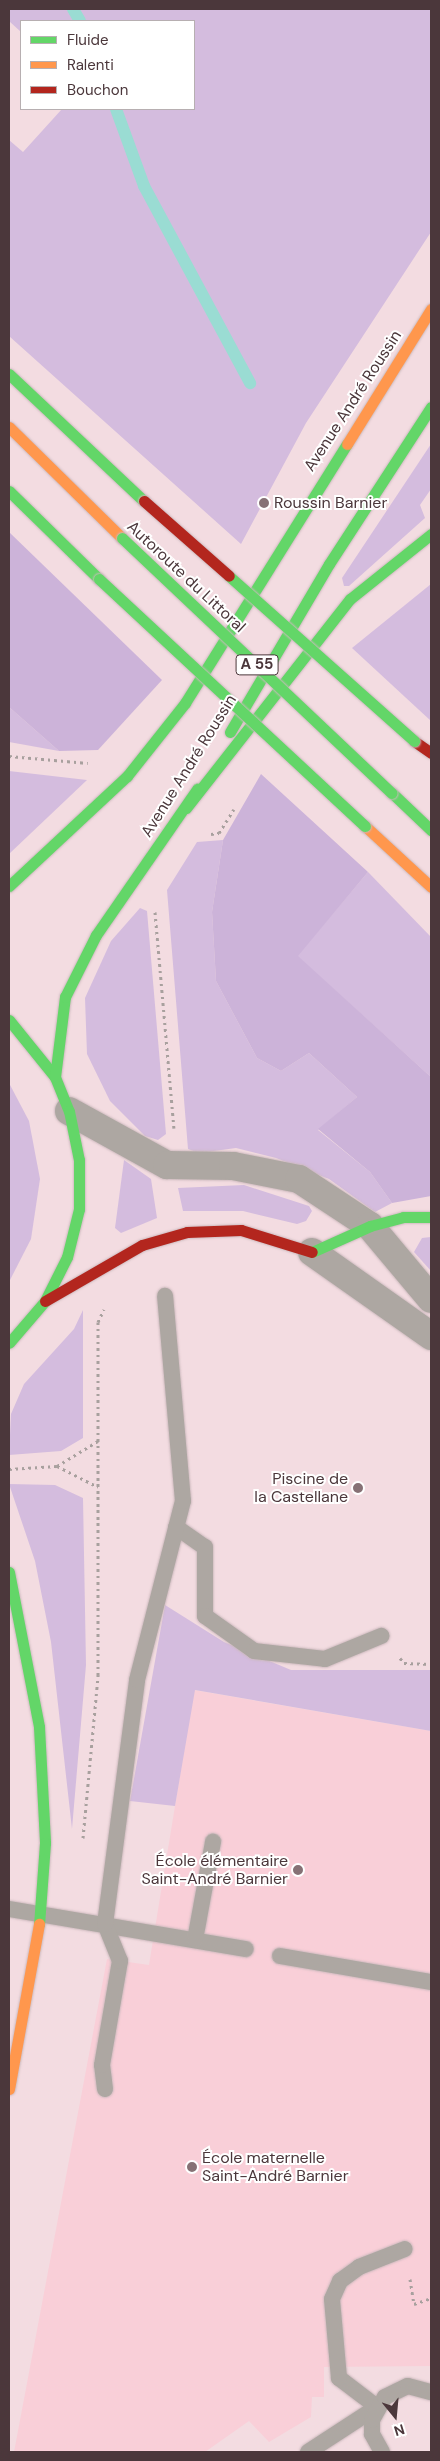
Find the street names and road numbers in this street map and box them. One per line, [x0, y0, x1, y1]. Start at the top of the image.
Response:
street label: Avenue André Roussin [300, 327, 406, 475]
street label: Autoroute du Littoral [123, 517, 249, 637]
road number: A 55 [234, 652, 280, 678]
street label: Avenue André Roussin [137, 691, 241, 841]

